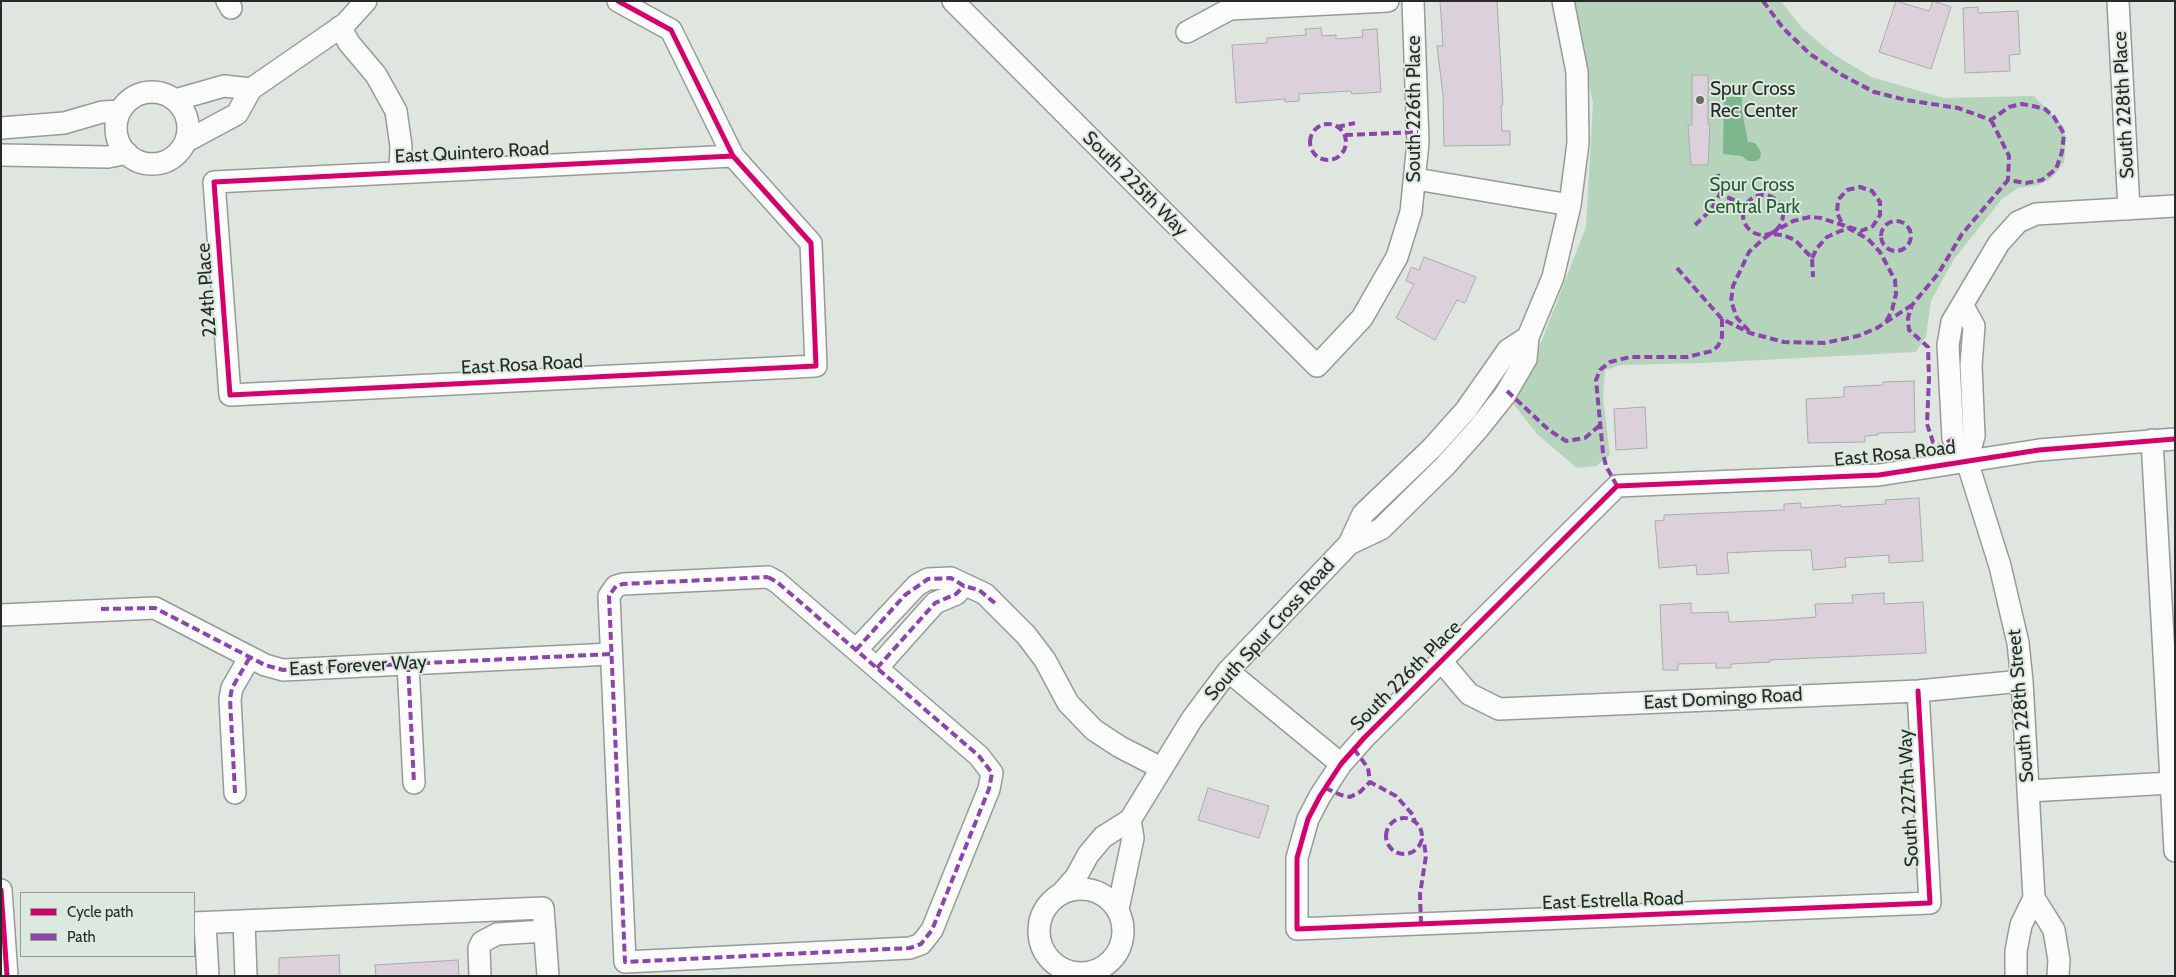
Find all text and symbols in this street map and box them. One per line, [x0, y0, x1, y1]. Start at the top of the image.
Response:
street label: South 228th Place [2109, 31, 2139, 179]
street label: South 226th Place [1403, 36, 1425, 182]
place label: Spur Cross Rec Center [1710, 78, 1797, 122]
marker: Spur Cross Rec Center [1694, 94, 1706, 106]
street label: South 225th Way [1078, 127, 1192, 241]
street label: East Quintero Road [394, 138, 550, 168]
park label: Spur Cross Central Park [1704, 174, 1800, 218]
street label: 224th Place [192, 242, 222, 338]
street label: East Rosa Road [460, 350, 584, 380]
street label: East Rosa Road [1833, 436, 1957, 472]
street label: South Spur Cross Road [1200, 554, 1340, 706]
street label: South 226th Place [1346, 616, 1466, 736]
street label: South 228th Street [2003, 628, 2039, 784]
street label: East Forever Way [289, 651, 427, 681]
street label: East Domingo Road [1643, 683, 1803, 715]
street label: South 227th Way [1894, 728, 1924, 868]
street label: East Estrella Road [1542, 887, 1684, 915]
legend [20, 892, 195, 957]
text: Cycle path [67, 903, 133, 921]
text: Path [67, 928, 96, 946]

